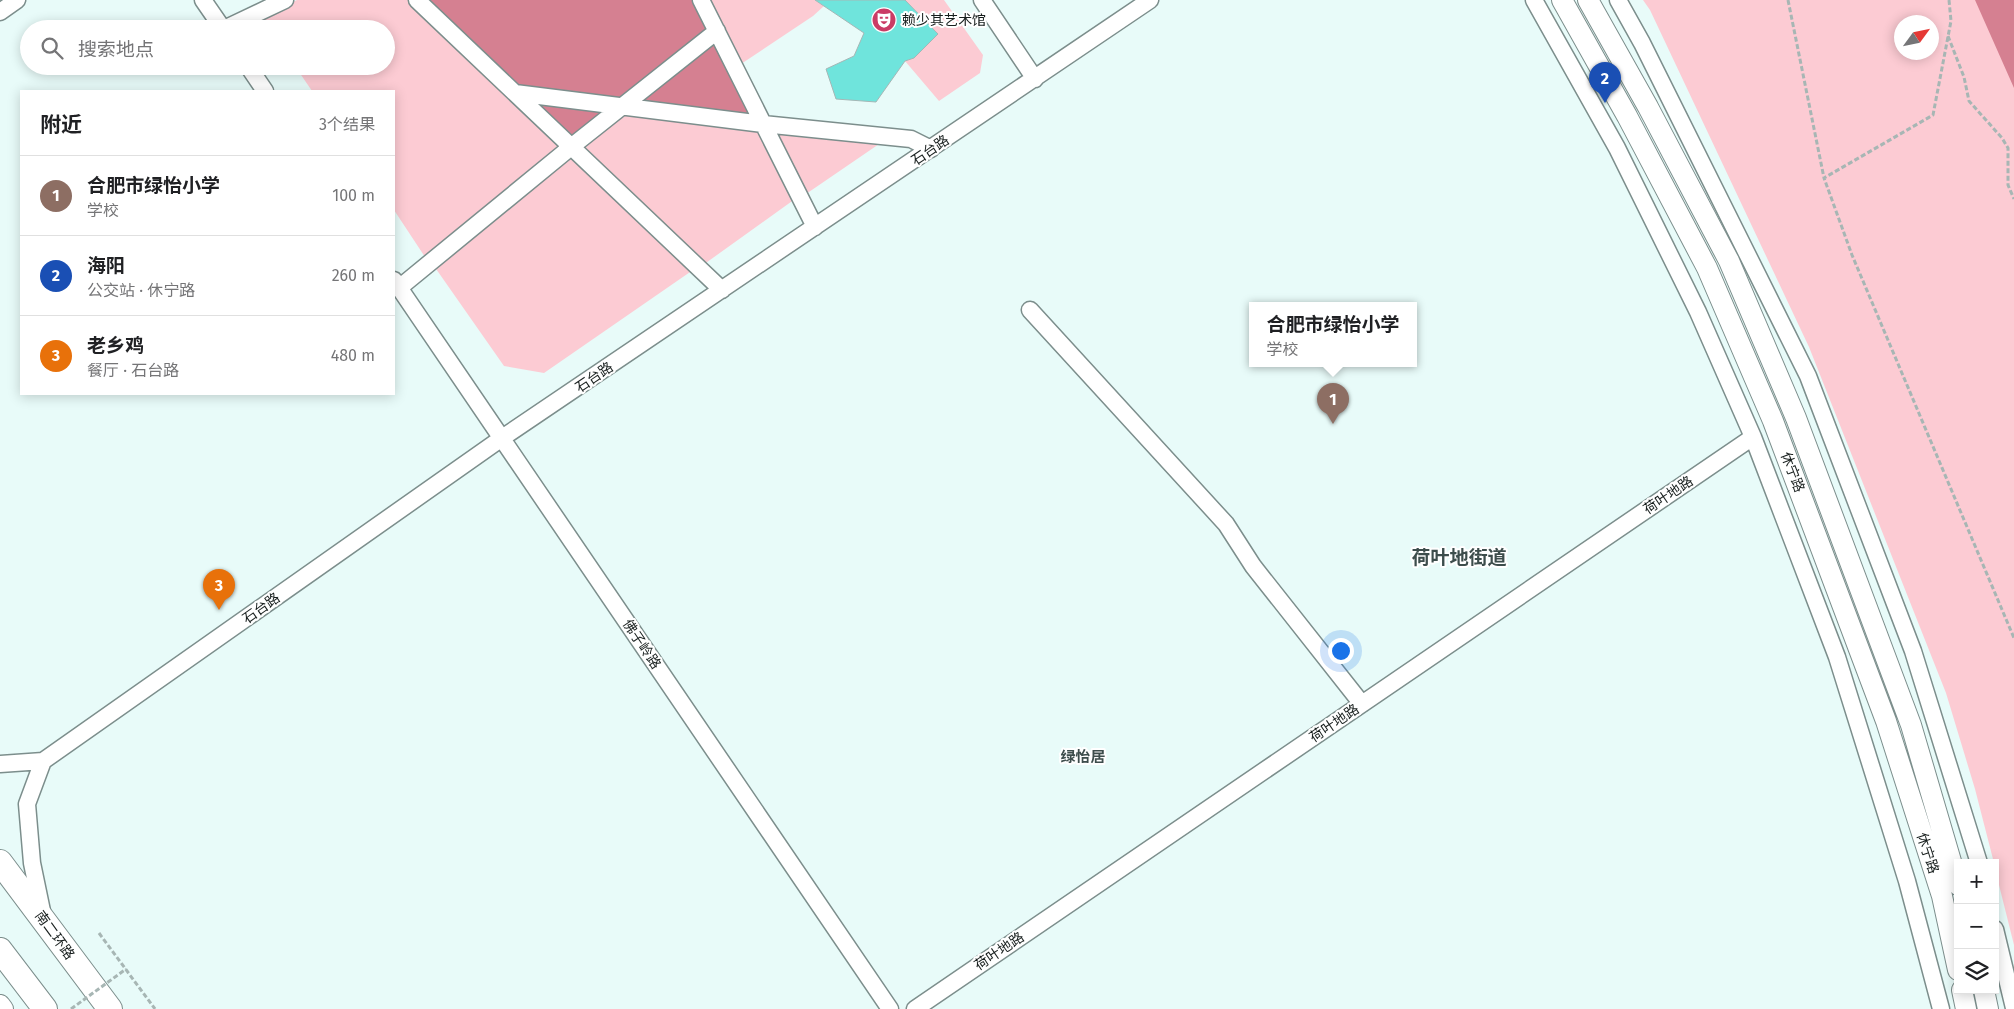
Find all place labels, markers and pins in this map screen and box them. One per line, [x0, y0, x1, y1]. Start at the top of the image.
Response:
theatre icon: 赖少其艺术馆 [871, 7, 897, 33]
place label: 赖少其艺术馆 [902, 12, 986, 29]
pin: 2 [1589, 62, 1621, 103]
pin: 1 [1317, 383, 1349, 424]
pin: 3 [203, 569, 235, 610]

